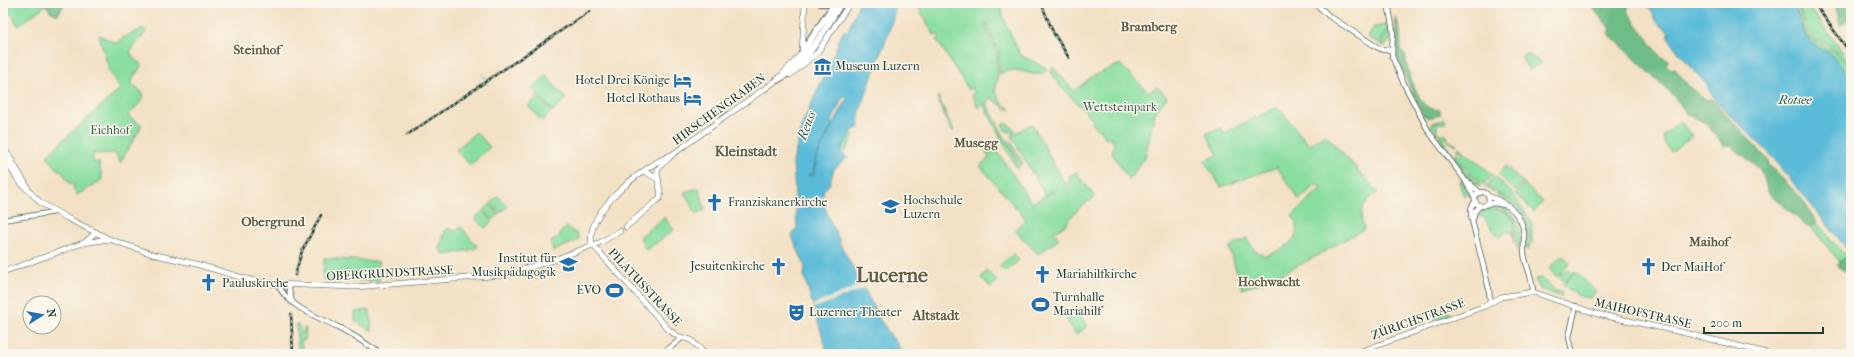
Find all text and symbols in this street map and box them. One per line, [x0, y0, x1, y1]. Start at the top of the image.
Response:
district label: Bramberg [1121, 19, 1178, 35]
district label: Steinhof [233, 42, 283, 57]
museum icon: Museum Luzern [812, 56, 832, 76]
place label: Museum Luzern [835, 59, 920, 73]
street label: HIRSCHENGRABEN [670, 70, 768, 148]
hotel icon: Hotel Drei Könige [673, 70, 693, 90]
place label: Hotel Drei Könige [575, 73, 670, 87]
hotel icon: Hotel Rothaus [683, 88, 703, 108]
place label: Hotel Rothaus [606, 91, 681, 105]
water label: Rotsee [1777, 92, 1812, 107]
park label: Wettsteinpark [1082, 100, 1158, 114]
water label: Reuss [794, 108, 819, 143]
park label: Eichhof [90, 123, 133, 137]
district label: Musegg [953, 135, 999, 151]
district label: Kleinstadt [715, 143, 778, 160]
church icon: Franziskanerkirche [705, 192, 725, 212]
place label: Hochschule Luzern [903, 193, 963, 221]
place label: Franziskanerkirche [728, 195, 828, 209]
school or university icon: Hochschule Luzern [880, 197, 900, 217]
district label: Obergrund [241, 214, 306, 230]
district label: Maihof [1688, 234, 1732, 249]
street label: PILATUSSTRASSE [605, 245, 685, 329]
place label: Institut für Musikpädagogik [471, 251, 557, 279]
school or university icon: Institut für Musikpädagogik [559, 255, 579, 275]
church icon: Jesuitenkirche [768, 256, 788, 276]
church icon: Der MaiHof [1638, 257, 1658, 277]
place label: Jesuitenkirche [689, 259, 765, 273]
place label: Der MaiHof [1661, 260, 1726, 274]
street label: OBERGRUNDSTRASSE [326, 263, 454, 283]
district label: Lucerne [856, 264, 928, 287]
church icon: Mariahilfkirche [1033, 264, 1053, 284]
place label: Mariahilfkirche [1056, 267, 1137, 281]
church icon: Pauluskirche [199, 273, 219, 293]
district label: Hochwacht [1238, 274, 1301, 289]
place label: Pauluskirche [222, 276, 289, 290]
sports icon: EVO [604, 280, 624, 300]
place label: EVO [577, 283, 601, 297]
place label: Turnhalle Mariahilf [1053, 290, 1105, 318]
sports icon: Turnhalle Mariahilf [1030, 294, 1050, 314]
north arrow [22, 295, 62, 335]
street label: ZÜRICHSTRASSE [1369, 295, 1467, 342]
street label: MAIHOFSTRASSE [1593, 295, 1693, 331]
theatre icon: Luzerner Theater [786, 302, 806, 322]
place label: Luzerner Theater [809, 305, 903, 319]
district label: Altstadt [911, 307, 961, 324]
text: N [44, 308, 59, 319]
scale bar [1704, 309, 1823, 335]
text: 200 m [1710, 316, 1742, 330]

